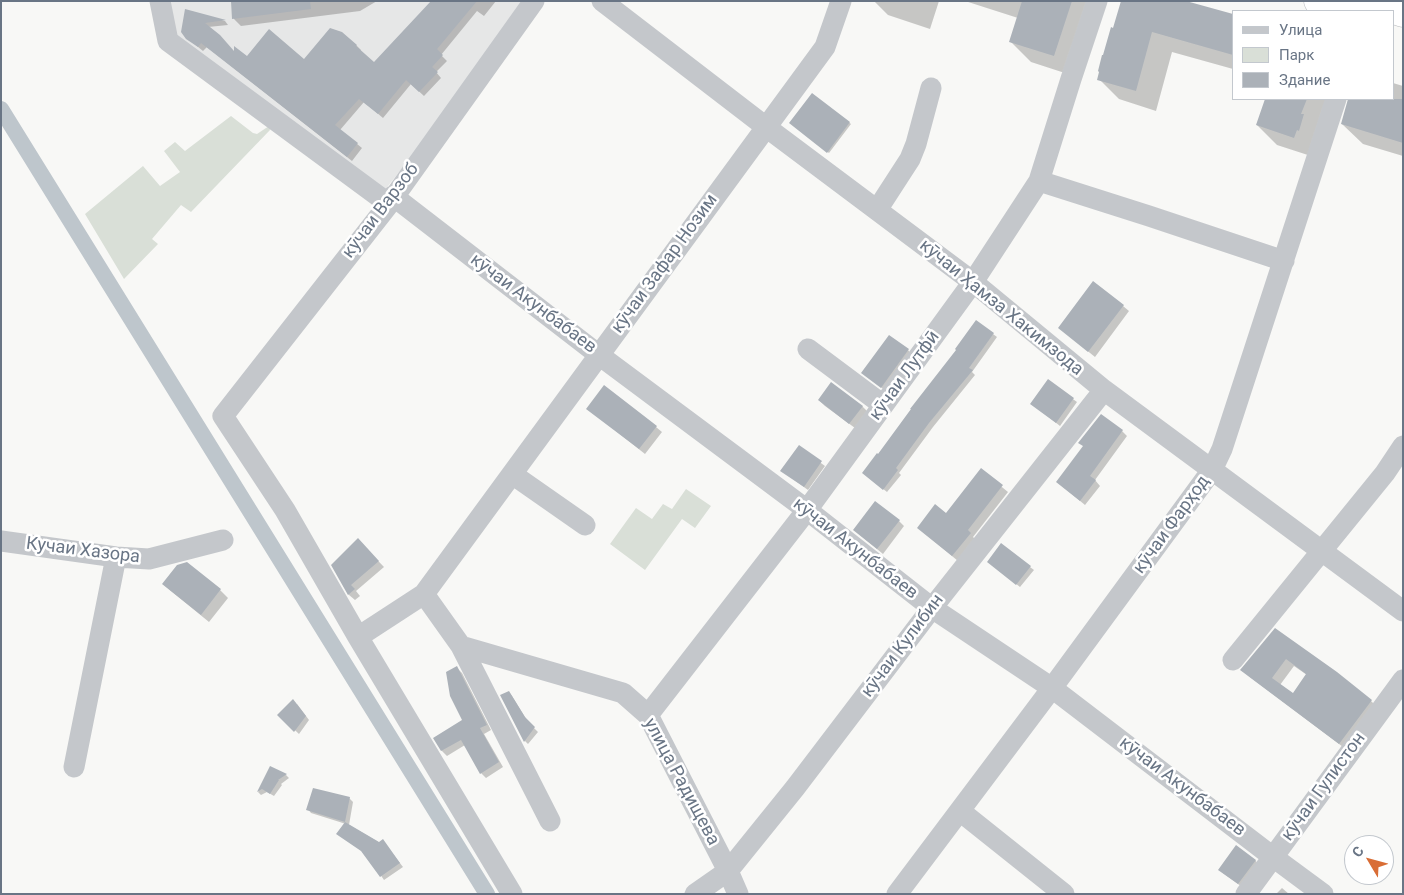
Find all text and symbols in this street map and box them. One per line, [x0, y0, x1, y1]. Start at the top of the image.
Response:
legend [1232, 10, 1394, 100]
text: Улица [1279, 21, 1322, 39]
text: Парк [1279, 46, 1314, 64]
text: Здание [1279, 71, 1330, 89]
street label: кӯчаи Варзоб [338, 159, 424, 263]
street label: кӯчаи Зафар Нозим [607, 190, 723, 338]
street label: кӯчаи Ҳамза Хакимзода [915, 235, 1087, 381]
street label: кӯчаи Акунбабаев [466, 250, 600, 358]
street label: кӯчаи Лутфӣ [865, 327, 945, 425]
street label: кӯчаи Фарҳод [1129, 472, 1215, 578]
street label: кӯчаи Акунбабаев [788, 494, 922, 604]
street label: Кучаи Хазора [25, 533, 141, 569]
street label: кӯчаи Кулибин [857, 590, 949, 702]
street label: улица Радищева [638, 715, 724, 849]
street label: кӯчаи Гулистон [1277, 729, 1371, 845]
street label: кӯчаи Акунбабаев [1115, 733, 1249, 841]
north arrow [1344, 835, 1394, 885]
text: С [1349, 843, 1367, 860]

